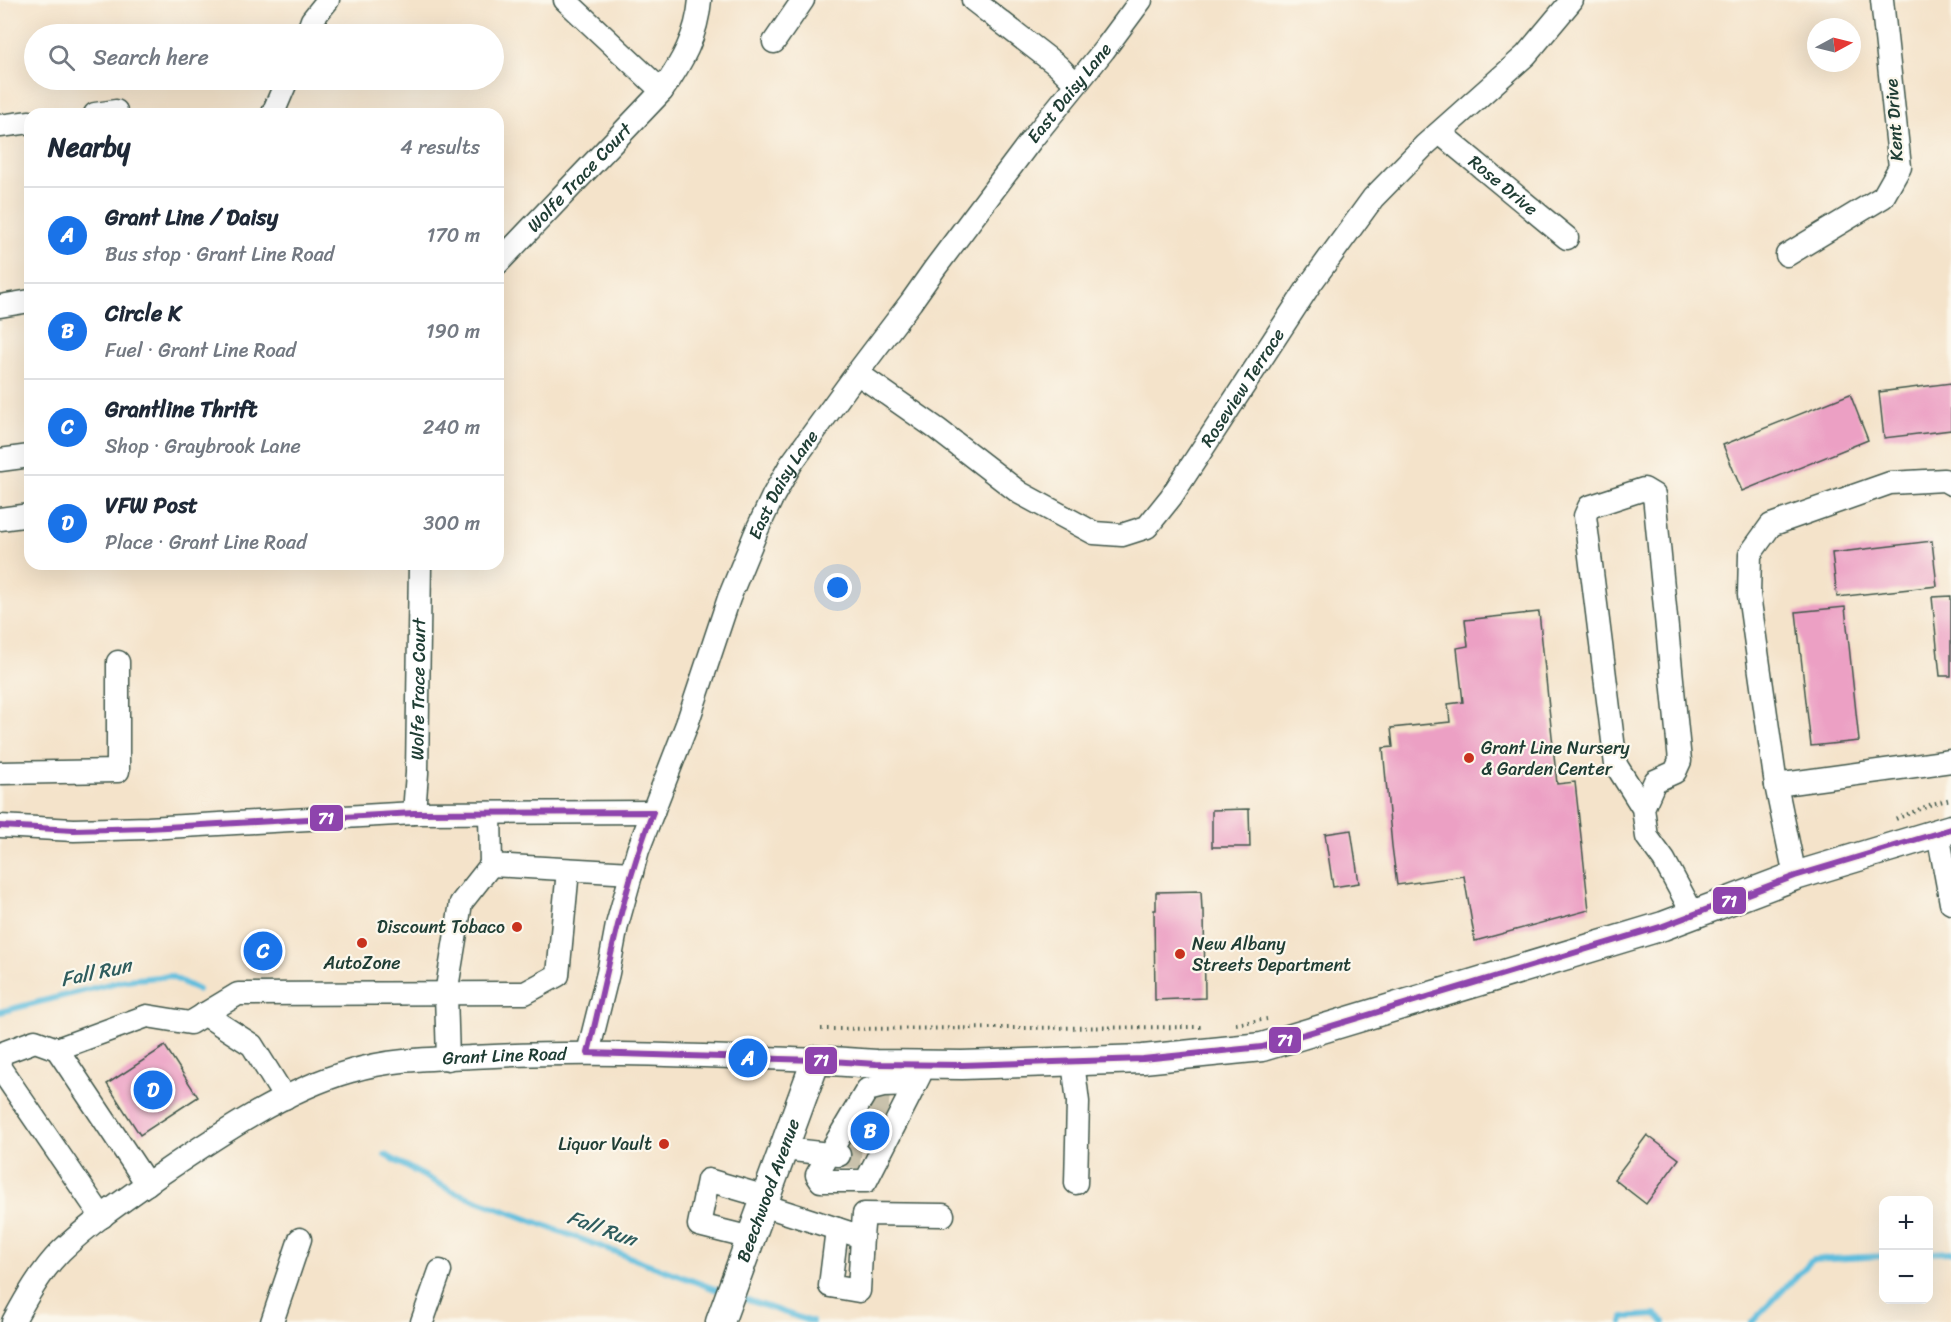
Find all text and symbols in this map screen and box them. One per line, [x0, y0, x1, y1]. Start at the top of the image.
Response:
north arrow [1807, 18, 1861, 72]
search box [24, 24, 504, 90]
street label: East Daisy Lane [1018, 36, 1120, 151]
text: Search here [93, 38, 209, 77]
icon: search [45, 41, 78, 74]
street label: Kent Drive [1875, 77, 1913, 162]
street label: Wolfe Trace Court [519, 115, 641, 240]
text: Nearby [48, 124, 130, 170]
text: 4 results [400, 130, 480, 165]
street label: Rose Drive [1461, 146, 1545, 224]
text: Grant Line / Daisy [105, 198, 278, 237]
text: A [61, 218, 74, 253]
text: 170 m [427, 218, 480, 253]
text: Bus stop · Grant Line Road [105, 237, 334, 272]
text: Circle K [105, 294, 181, 333]
text: B [61, 314, 74, 349]
text: 190 m [426, 314, 480, 349]
street label: Roseview Terrace [1192, 322, 1293, 454]
text: Fuel · Grant Line Road [105, 333, 296, 368]
text: Grantline Thrift [105, 390, 257, 429]
text: C [61, 410, 74, 445]
text: 240 m [423, 410, 480, 445]
street label: East Daisy Lane [739, 423, 827, 544]
text: Shop · Graybrook Lane [105, 429, 301, 464]
text: VFW Post [105, 486, 198, 525]
text: D [62, 506, 73, 541]
text: 300 m [423, 506, 480, 541]
text: Place · Grant Line Road [105, 525, 307, 560]
your location [823, 573, 852, 602]
street label: Wolfe Trace Court [401, 617, 435, 760]
place label: Grant Line Nursery & Garden Center [1481, 732, 1630, 785]
marker: Grant Line Nursery & Garden Center [1462, 751, 1476, 765]
line badge: 71 [309, 804, 344, 832]
text: 71 [318, 804, 334, 833]
line badge: 71 [1712, 886, 1747, 915]
text: 71 [1721, 887, 1737, 916]
place label: Discount Tobaco [377, 911, 505, 943]
marker: Discount Tobaco [510, 920, 524, 934]
pin: C [244, 928, 282, 974]
place label: New Albany Streets Department [1192, 928, 1351, 981]
marker: AutoZone [355, 936, 369, 950]
place label: AutoZone [322, 947, 401, 979]
marker: New Albany Streets Department [1173, 947, 1187, 961]
water label: Fall Run [58, 948, 137, 997]
line badge: 71 [1268, 1026, 1302, 1054]
text: 71 [1277, 1026, 1293, 1055]
pin: A [728, 1036, 768, 1080]
street label: Grant Line Road [442, 1038, 568, 1074]
line badge: 71 [804, 1046, 838, 1075]
text: 71 [813, 1046, 829, 1075]
pin: D [134, 1068, 172, 1112]
pin: B [850, 1108, 890, 1154]
street label: Beechwood Avenue [727, 1114, 809, 1267]
place label: Liquor Vault [558, 1128, 652, 1160]
marker: Liquor Vault [657, 1137, 671, 1151]
map controls [1879, 1196, 1933, 1304]
button: + [1879, 1196, 1933, 1250]
water label: Fall Run [562, 1200, 643, 1258]
button: − [1879, 1250, 1933, 1304]

